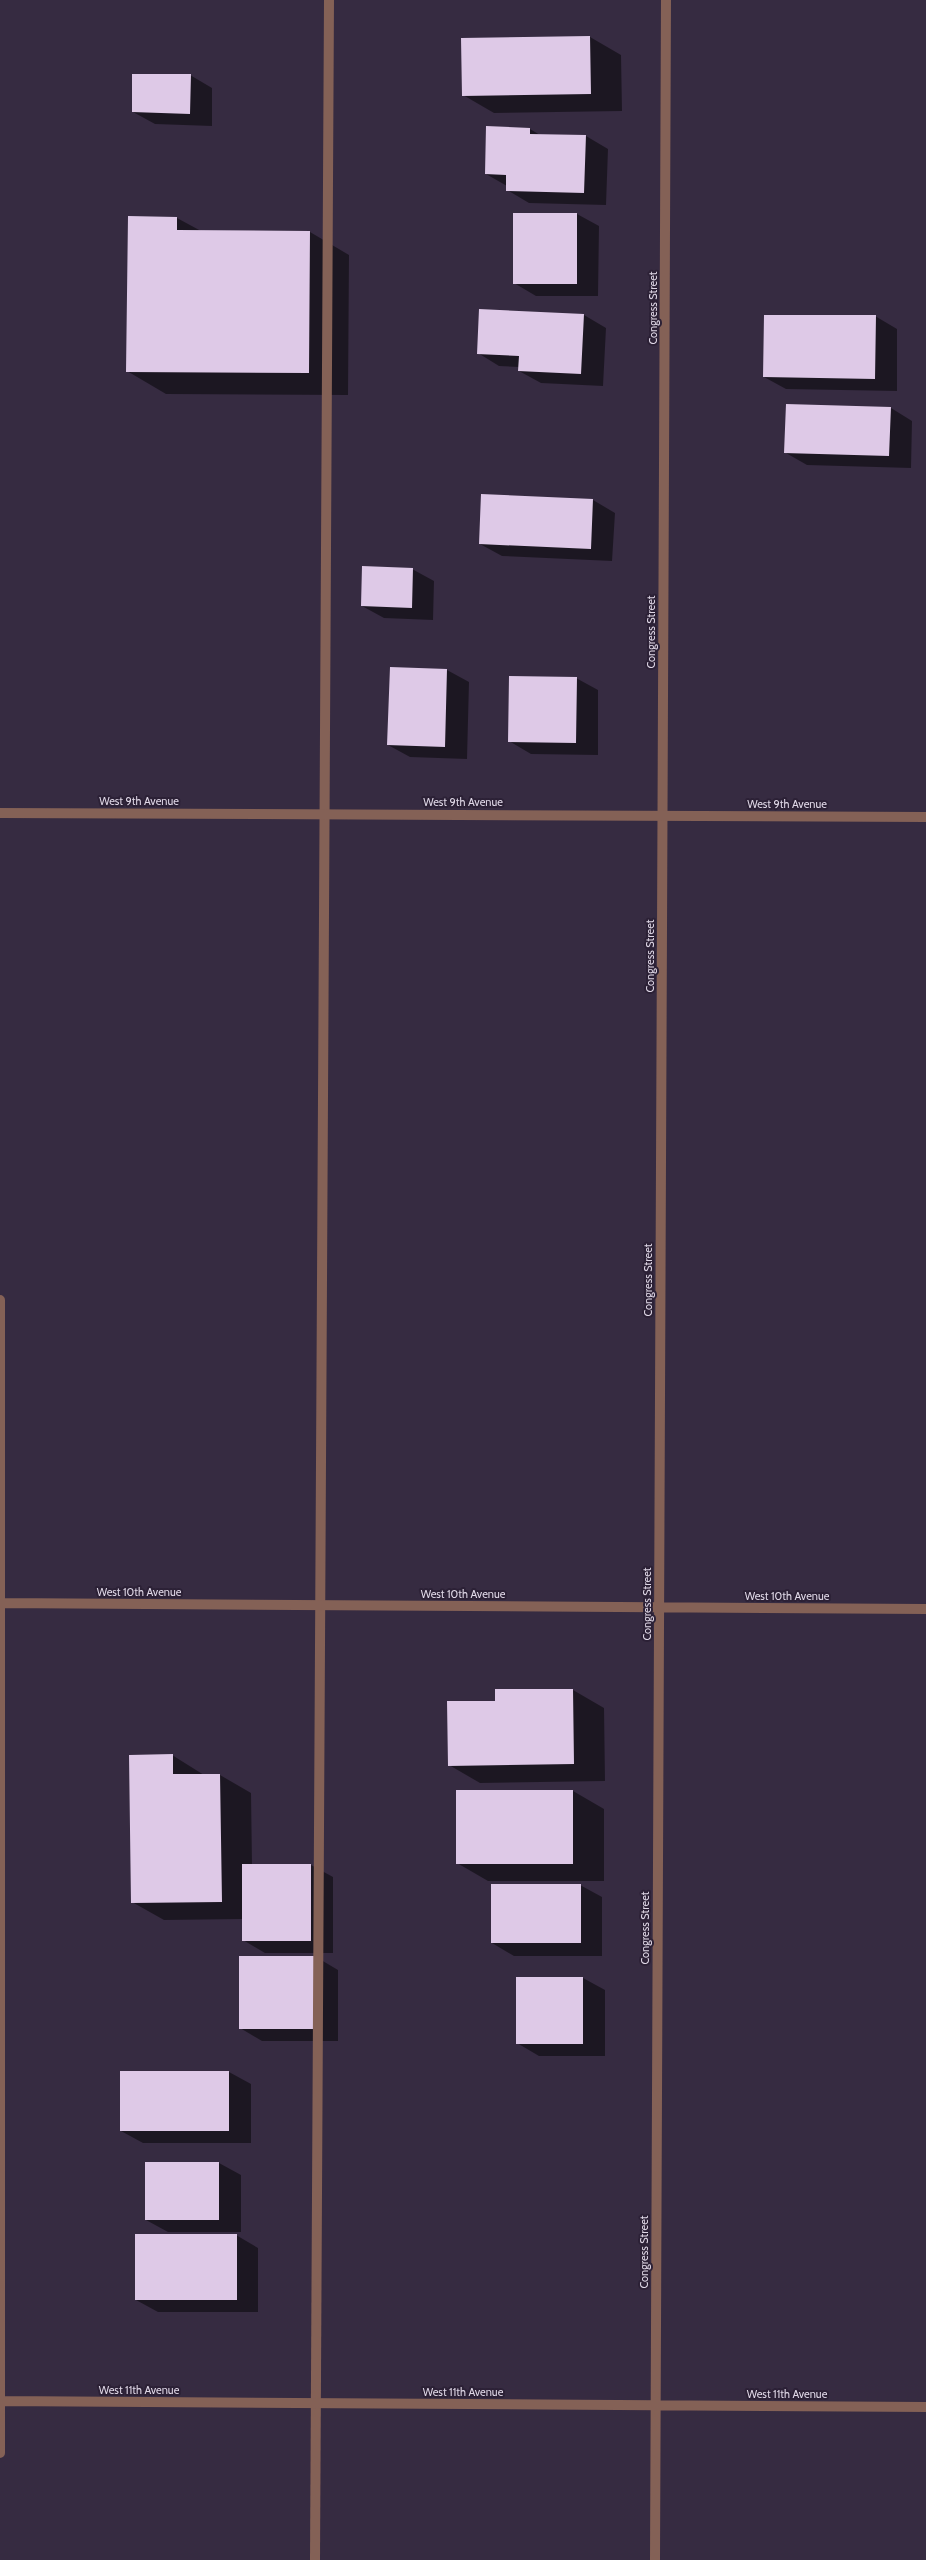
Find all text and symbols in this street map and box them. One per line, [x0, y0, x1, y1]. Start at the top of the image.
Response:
street label: Congress Street [646, 271, 660, 345]
street label: Congress Street [644, 595, 658, 669]
street label: West 9th Avenue [99, 794, 179, 808]
street label: West 9th Avenue [423, 795, 503, 809]
street label: West 9th Avenue [747, 797, 827, 811]
street label: Congress Street [643, 919, 657, 993]
street label: Congress Street [641, 1243, 655, 1317]
street label: Congress Street [640, 1567, 654, 1641]
street label: West 10th Avenue [97, 1585, 182, 1599]
street label: West 10th Avenue [421, 1587, 506, 1601]
street label: West 10th Avenue [745, 1589, 830, 1603]
street label: Congress Street [638, 1891, 652, 1965]
street label: Congress Street [637, 2215, 651, 2289]
street label: West 11th Avenue [99, 2383, 180, 2397]
street label: West 11th Avenue [423, 2385, 504, 2399]
street label: West 11th Avenue [747, 2387, 828, 2401]

